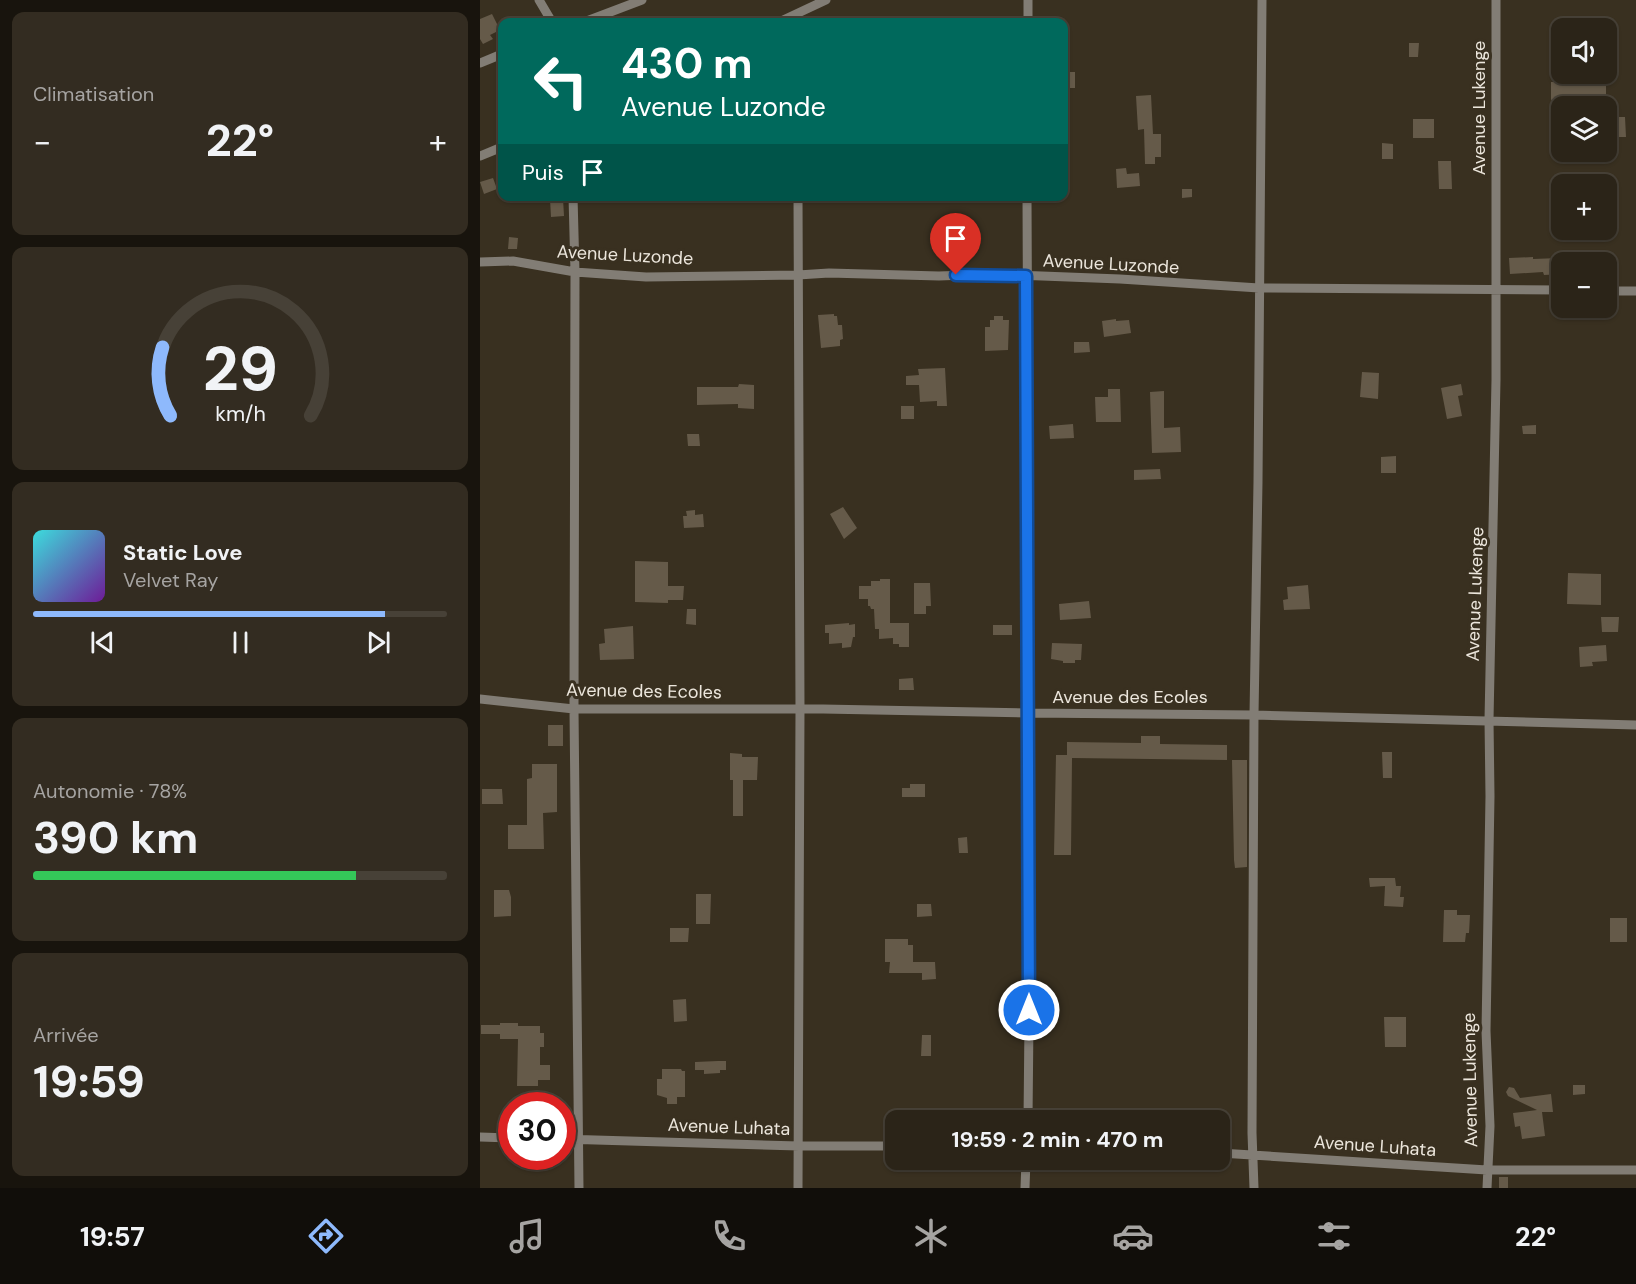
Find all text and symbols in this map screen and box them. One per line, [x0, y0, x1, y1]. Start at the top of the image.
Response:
map controls [1551, 18, 1617, 318]
button: sound [1551, 18, 1617, 84]
text: 430 m [621, 36, 753, 91]
street label: Avenue Lukenge [1467, 41, 1491, 175]
icon: left [522, 42, 600, 120]
text: Climatisation [33, 81, 154, 107]
text: Avenue Luzonde [621, 89, 826, 124]
button: layers [1551, 96, 1617, 162]
text: 22° [206, 111, 274, 170]
text: − [33, 120, 51, 163]
text: + [429, 120, 447, 163]
icon: arrive [576, 156, 609, 189]
text: Puis [522, 158, 564, 187]
button: + [1551, 174, 1617, 240]
pin [930, 213, 981, 275]
icon: arrive [939, 222, 972, 255]
street label: Avenue Luzonde [556, 239, 694, 271]
street label: Avenue Luzonde [1042, 248, 1180, 280]
button: − [1551, 252, 1617, 318]
text: 29 [202, 328, 278, 409]
text: km/h [215, 400, 265, 428]
street label: Avenue Lukenge [1461, 526, 1489, 662]
text: Static Love [123, 538, 243, 567]
text: Velvet Ray [123, 567, 218, 593]
icon: previous [86, 626, 119, 659]
icon: pause [224, 626, 257, 659]
icon: next [362, 626, 395, 659]
street label: Avenue des Ecoles [566, 678, 722, 704]
street label: Avenue des Ecoles [1052, 685, 1208, 709]
text: Autonomie · 78% [33, 778, 187, 804]
text: 390 km [33, 808, 198, 867]
position arrow [997, 978, 1061, 1042]
street label: Avenue Lukenge [1457, 1012, 1483, 1148]
text: Arrivée [33, 1022, 99, 1048]
text: 19:59 [33, 1052, 145, 1111]
speed limit sign: 30 [498, 1092, 576, 1170]
street label: Avenue Luhata [667, 1113, 791, 1141]
text: 19:59 · 2 min · 470 m [952, 1125, 1163, 1154]
street label: Avenue Luhata [1313, 1130, 1437, 1162]
icon: directions [305, 1215, 347, 1257]
icon: music [506, 1215, 548, 1257]
icon: phone [708, 1215, 750, 1257]
icon: climate [910, 1215, 952, 1257]
icon: car [1112, 1215, 1154, 1257]
icon: filters [1313, 1215, 1355, 1257]
text: 19:57 [80, 1219, 145, 1254]
text: 22° [1515, 1219, 1556, 1254]

